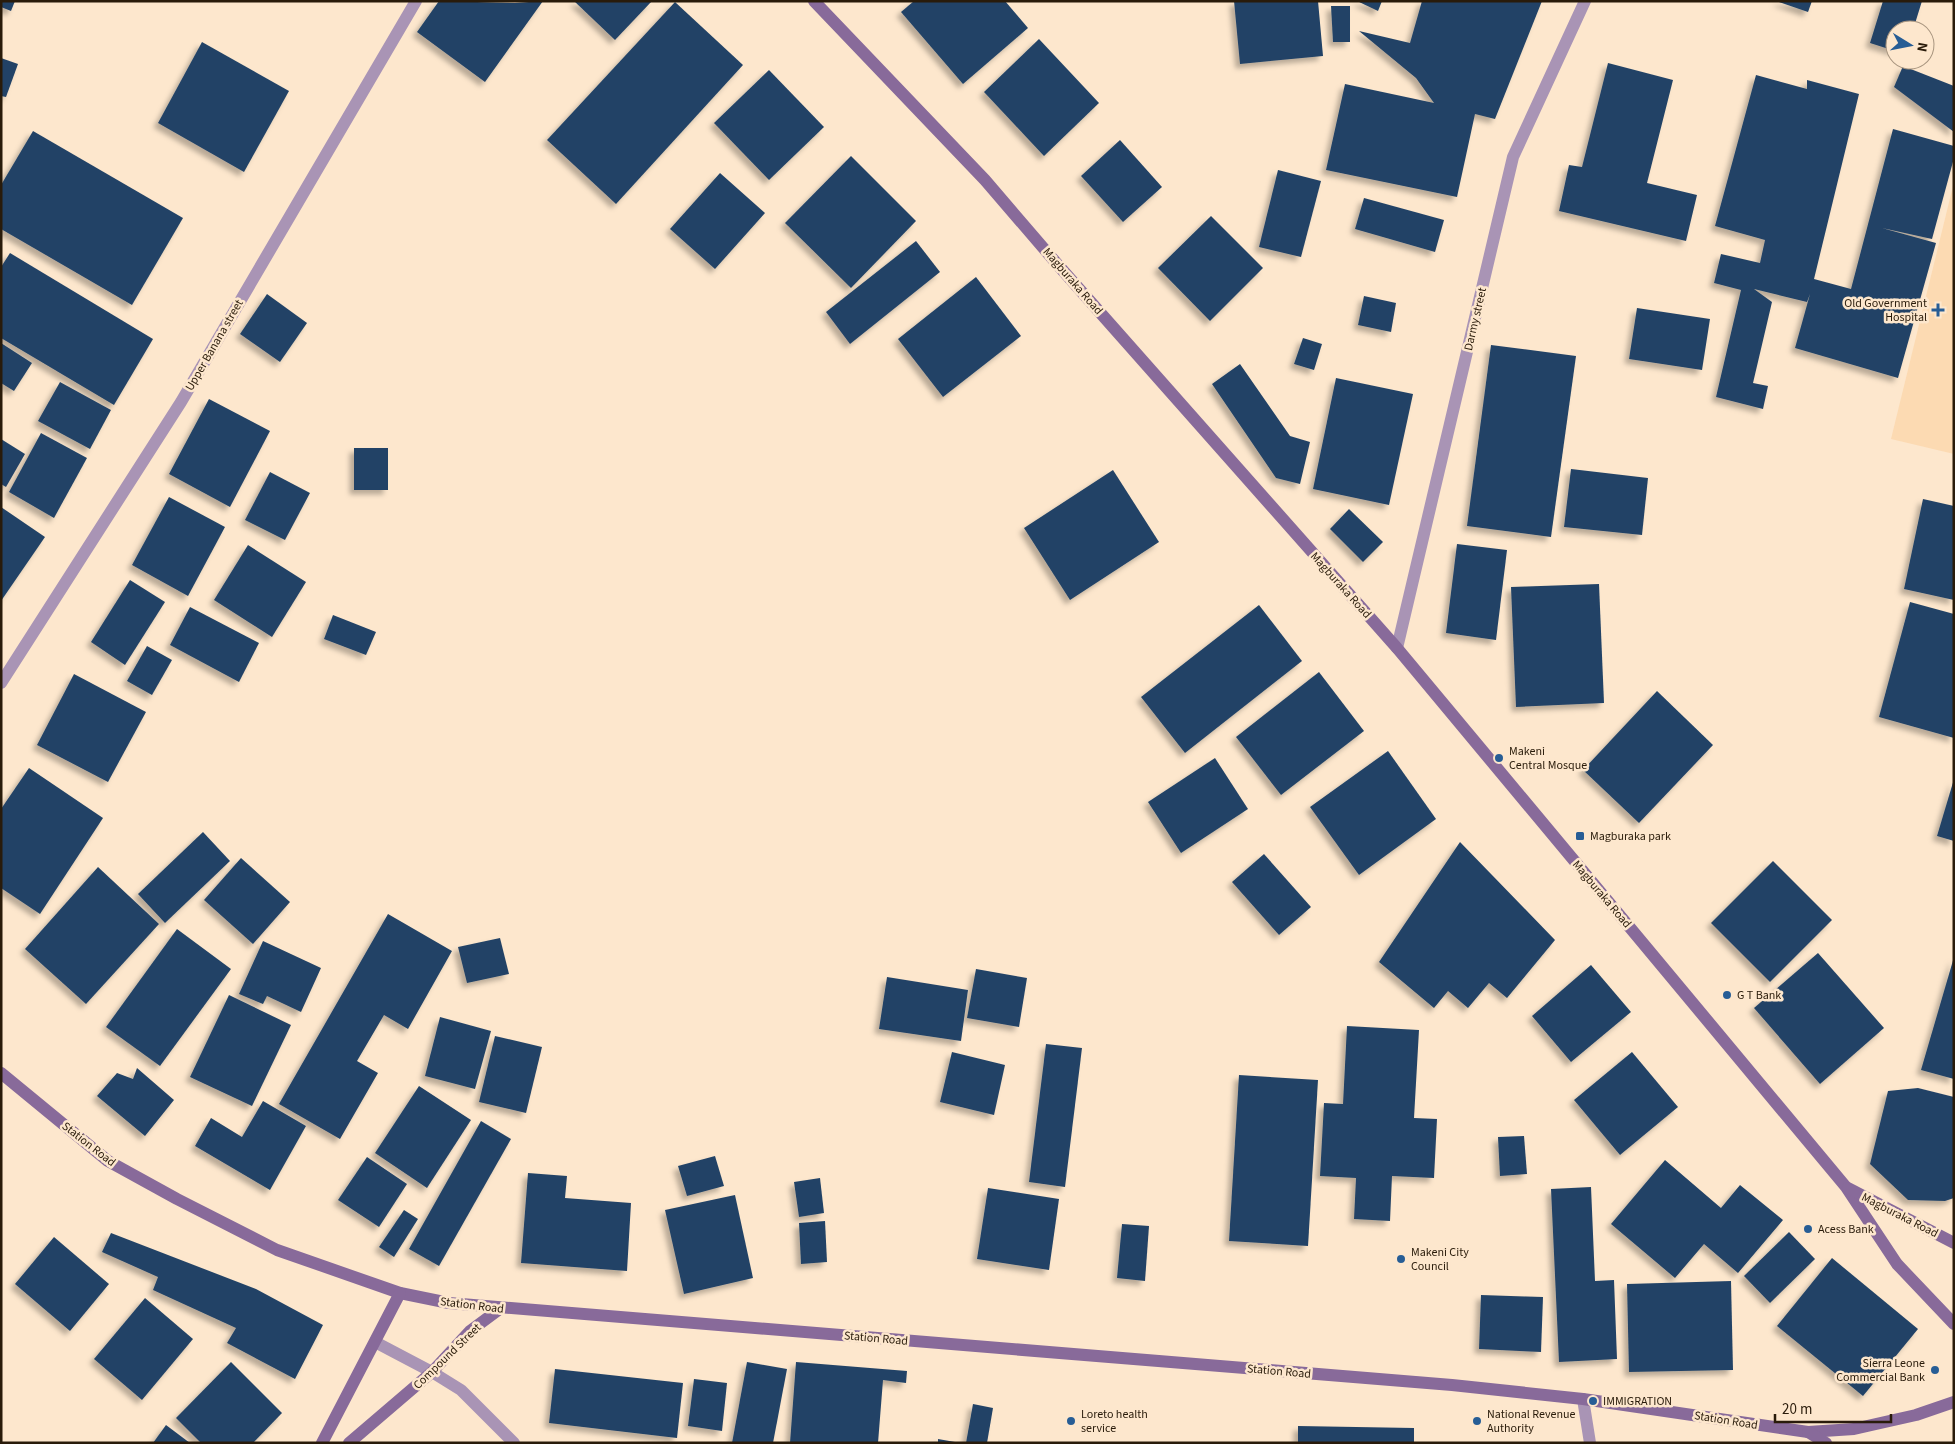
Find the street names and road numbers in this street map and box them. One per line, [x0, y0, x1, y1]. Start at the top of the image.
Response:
street label: Magburaka Road [1039, 244, 1107, 319]
street label: Darmy street [1460, 286, 1491, 352]
street label: Upper Banana street [181, 296, 248, 394]
street label: Magburaka Road [1306, 548, 1375, 622]
street label: Magburaka Road [1568, 857, 1635, 932]
street label: Station Road [58, 1118, 119, 1171]
street label: Magburaka Road [1859, 1189, 1941, 1242]
street label: Station Road [439, 1293, 505, 1318]
street label: Compound Street [410, 1319, 485, 1393]
street label: Station Road [843, 1327, 909, 1350]
street label: Station Road [1246, 1360, 1312, 1383]
street label: Station Road [1693, 1407, 1759, 1434]

